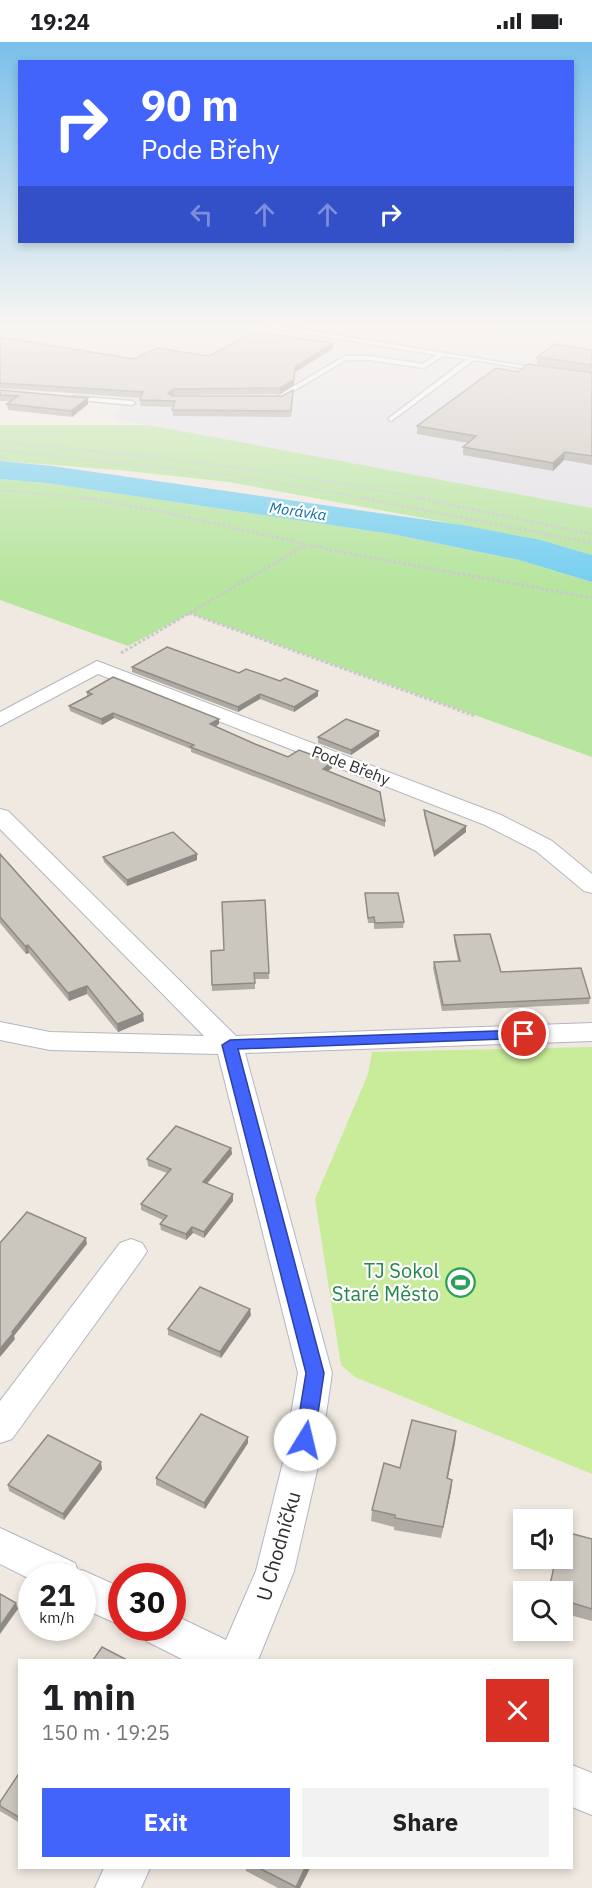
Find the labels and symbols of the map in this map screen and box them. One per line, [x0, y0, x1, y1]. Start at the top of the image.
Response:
water label: Morávka [268, 498, 328, 524]
street label: Pode Břehy [309, 741, 393, 789]
pin [498, 1008, 549, 1059]
place label: TJ Sokol Staré Město [332, 1257, 439, 1307]
sports icon: TJ Sokol Staré Město [444, 1266, 476, 1298]
position arrow [273, 1408, 337, 1472]
street label: U Chodníčku [249, 1488, 307, 1604]
speed limit sign: 30 [108, 1563, 186, 1641]

